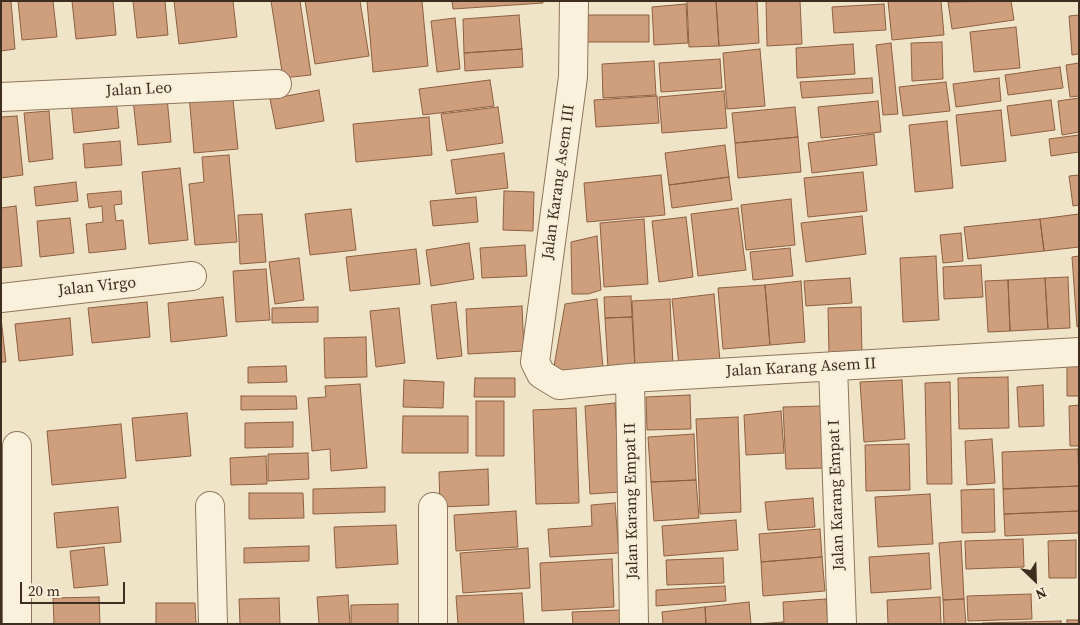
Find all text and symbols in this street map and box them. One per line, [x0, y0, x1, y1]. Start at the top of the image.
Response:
street label: Jalan Leo [105, 79, 173, 101]
street label: Jalan Karang Asem III [539, 103, 579, 261]
street label: Jalan Virgo [57, 273, 137, 301]
street label: Jalan Karang Asem II [725, 354, 877, 382]
street label: Jalan Karang Empat I [825, 419, 849, 571]
street label: Jalan Karang Empat II [621, 422, 643, 580]
north arrow [1010, 555, 1060, 605]
scale bar [22, 572, 128, 604]
text: 20 m [28, 580, 60, 601]
text: N [1032, 582, 1050, 605]

